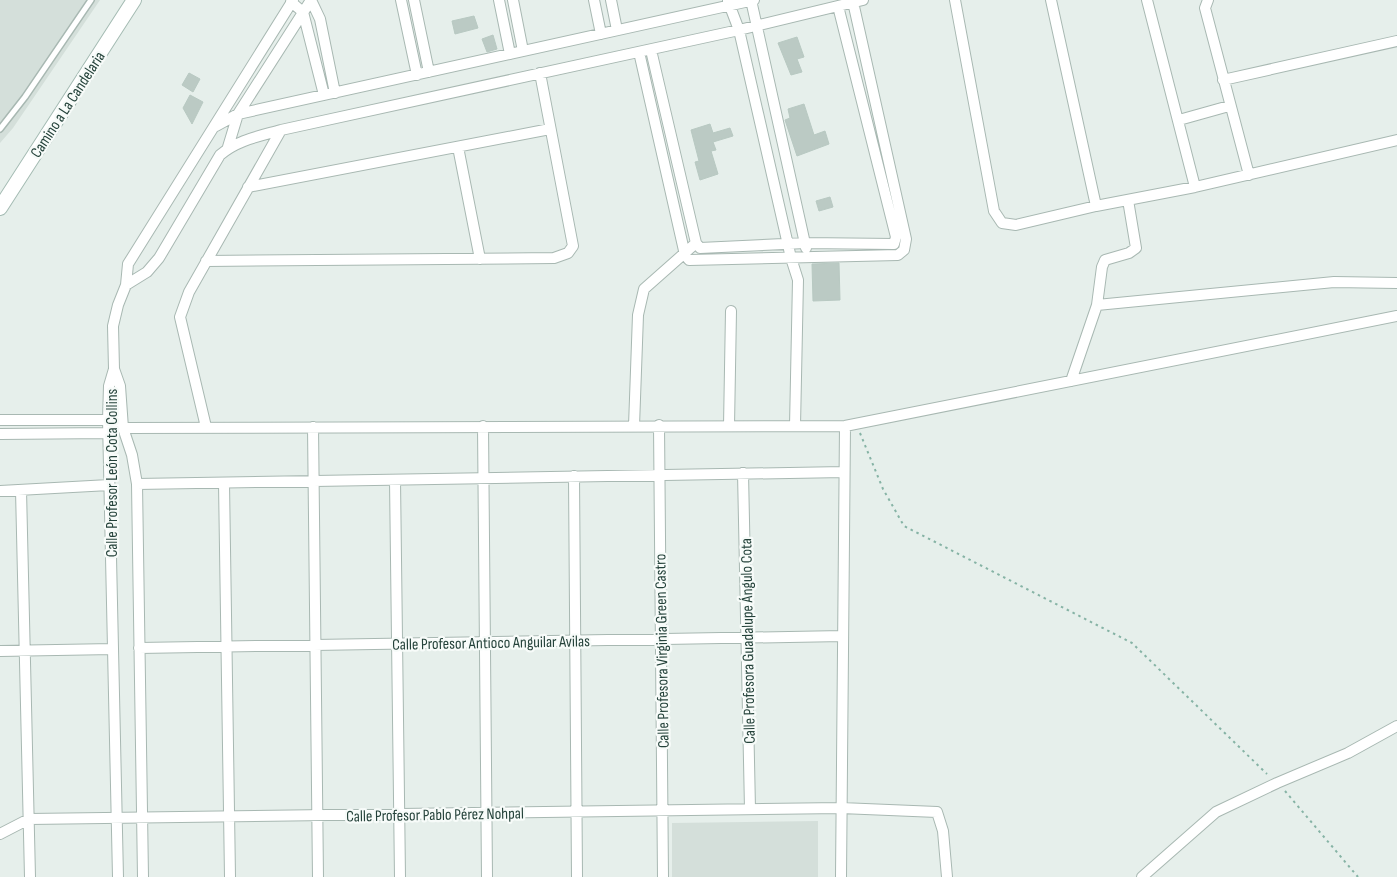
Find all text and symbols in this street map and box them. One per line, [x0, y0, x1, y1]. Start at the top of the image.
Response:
street label: Camino a La Candelaria [27, 48, 110, 161]
street label: Calle Profesor León Cota Collins [103, 388, 122, 557]
street label: Calle Profesora Guadalupe Ángulo Cota [737, 538, 760, 744]
street label: Calle Profesora Virginia Green Castro [651, 554, 674, 748]
street label: Calle Profesor Antioco Anguilar Avilas [392, 632, 590, 655]
street label: Calle Profesor Pablo Pérez Nohpal [346, 804, 524, 827]

